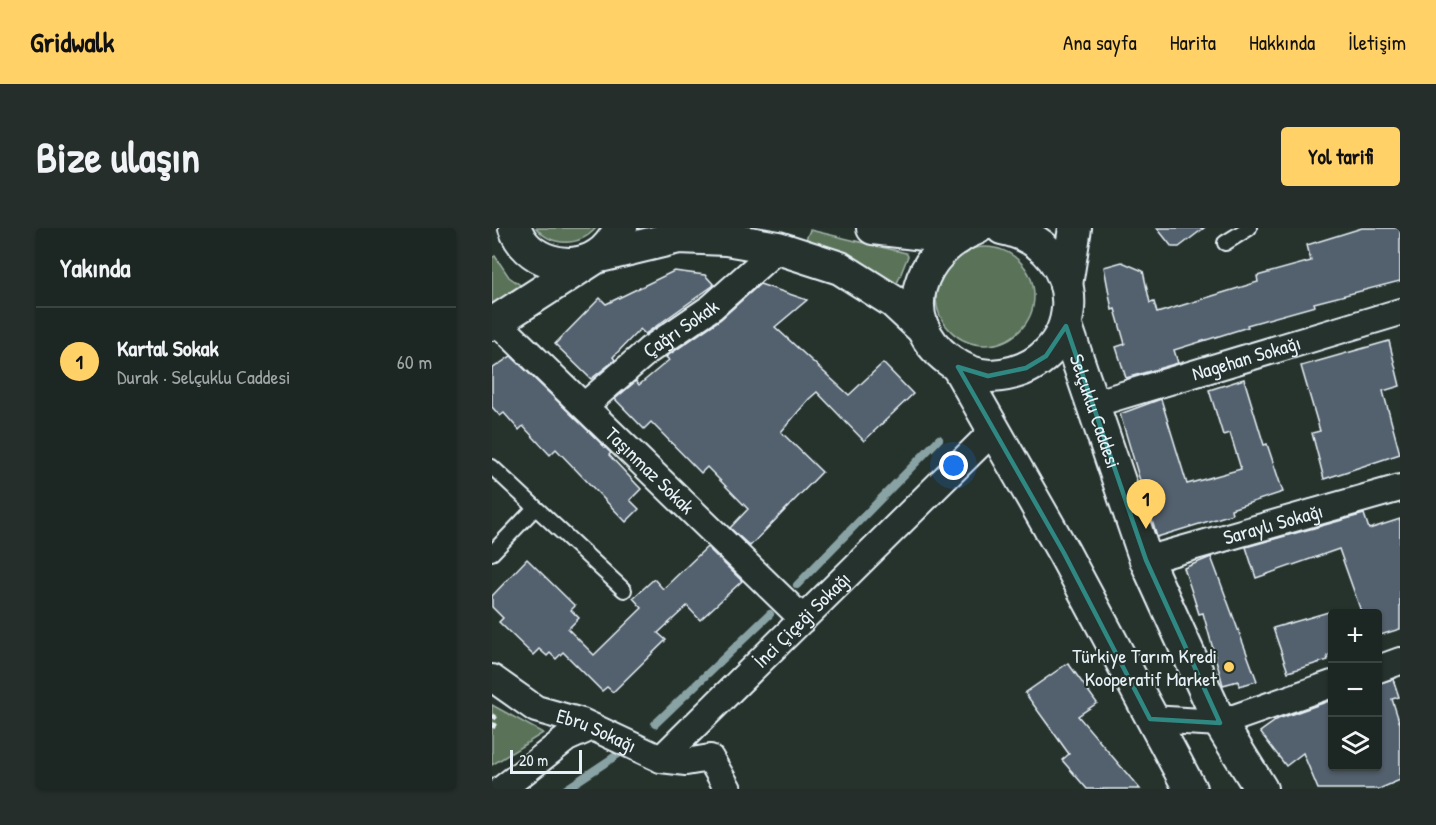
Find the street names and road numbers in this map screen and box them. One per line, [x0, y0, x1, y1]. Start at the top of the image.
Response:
street label: Çağrı Sokak [637, 293, 724, 364]
street label: Nagehan Sokağı [1189, 329, 1304, 387]
street label: Selçuklu Caddesi [1064, 350, 1128, 472]
street label: Taşınmaz Sokak [600, 420, 701, 520]
street label: Saraylı Sokağı [1220, 497, 1326, 550]
street label: İnci Çiçeği Sokağı [747, 565, 856, 674]
street label: Ebru Sokağı [554, 702, 641, 759]

